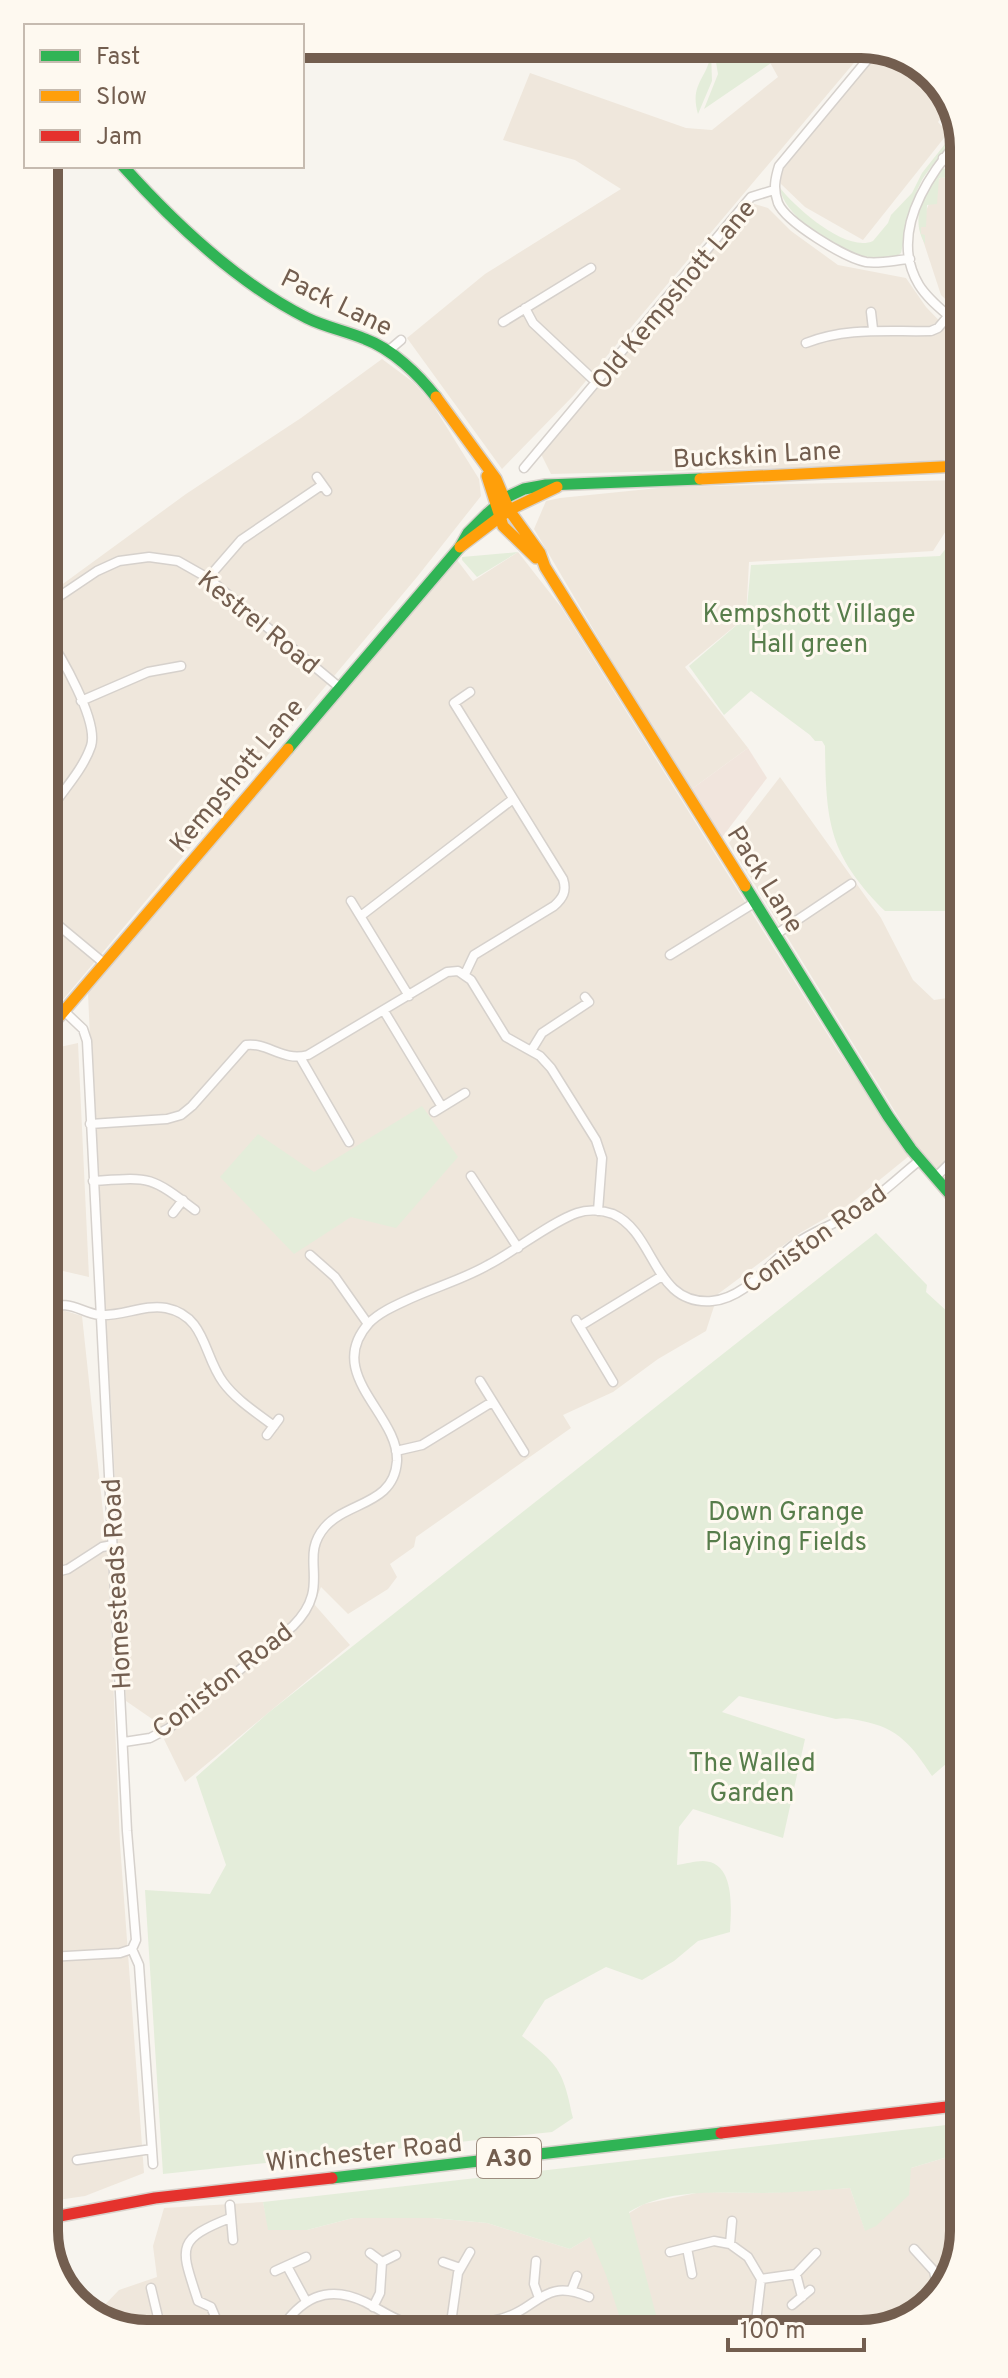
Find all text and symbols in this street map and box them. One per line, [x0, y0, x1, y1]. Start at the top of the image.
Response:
legend [24, 24, 304, 168]
text: Fast [96, 43, 140, 73]
text: Slow [96, 83, 147, 113]
text: Jam [96, 123, 142, 153]
street label: Old Kempshott Lane [586, 194, 764, 398]
street label: Pack Lane [275, 263, 397, 345]
street label: Buckskin Lane [672, 436, 842, 477]
street label: Kestrel Road [190, 565, 325, 683]
park label: Kempshott Village Hall green [702, 599, 916, 662]
street label: Kempshott Lane [164, 692, 312, 861]
street label: Pack Lane [718, 821, 810, 940]
street label: Coniston Road [737, 1178, 894, 1302]
street label: Homesteads Road [96, 1477, 141, 1690]
park label: Down Grange Playing Fields [705, 1497, 867, 1560]
street label: Coniston Road [147, 1617, 300, 1747]
park label: The Walled Garden [688, 1748, 816, 1811]
street label: Winchester Road [264, 2128, 464, 2181]
road number: A30 [477, 2138, 541, 2178]
scale bar [728, 2302, 864, 2352]
text: 100 m [740, 2317, 806, 2347]

